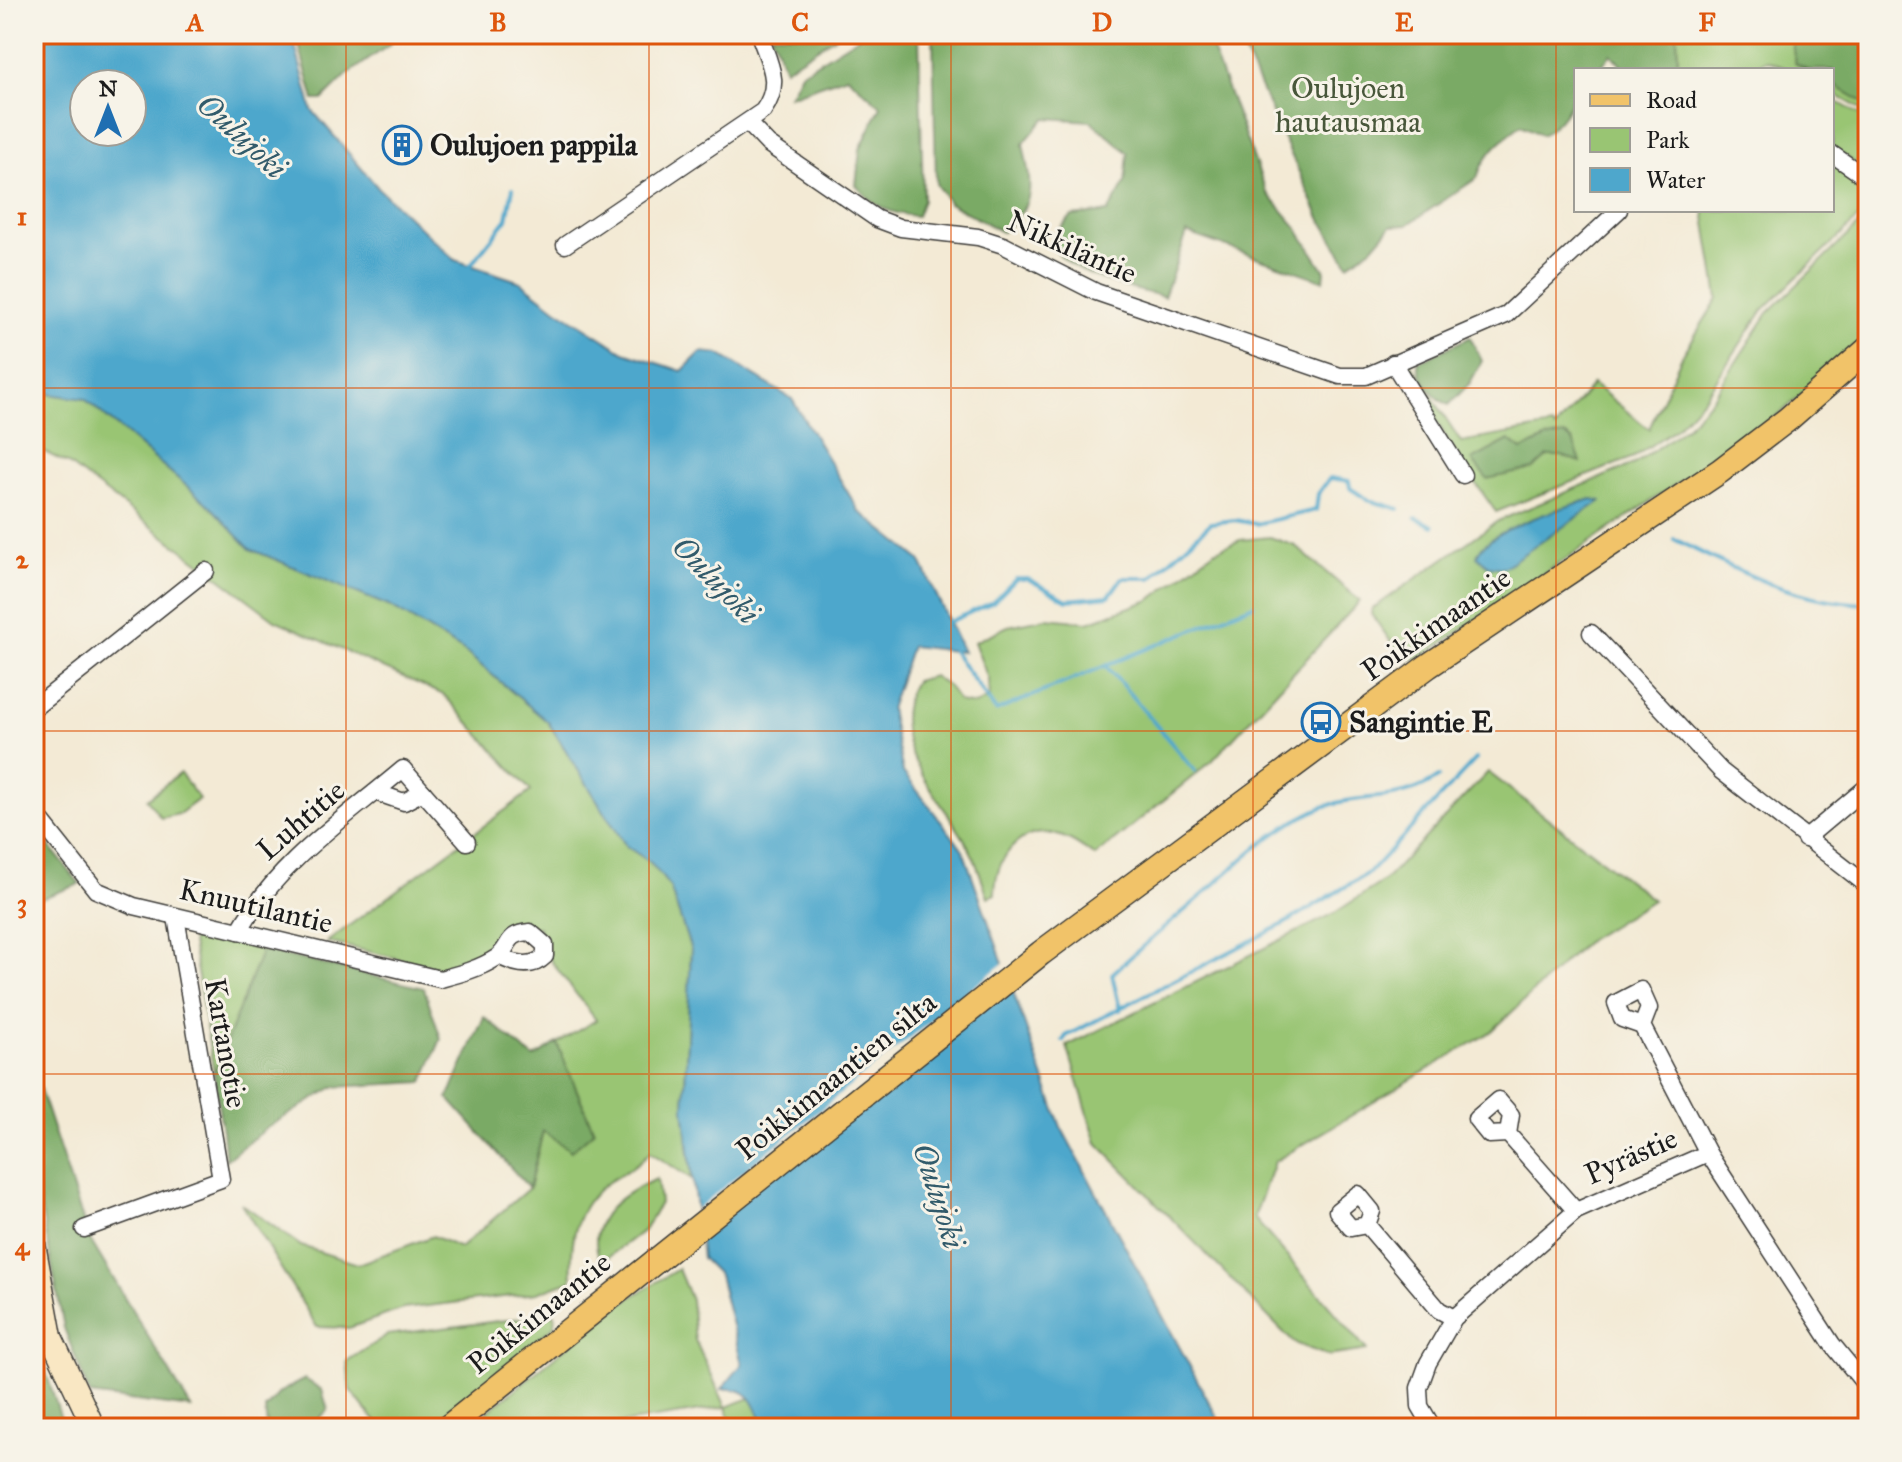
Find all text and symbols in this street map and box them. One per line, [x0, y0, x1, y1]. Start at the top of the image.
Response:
text: A [184, 6, 204, 38]
text: B [489, 6, 507, 38]
text: C [791, 6, 809, 38]
text: D [1092, 6, 1112, 38]
text: E [1395, 6, 1414, 38]
text: F [1699, 6, 1716, 38]
north arrow [68, 68, 148, 148]
legend [1574, 68, 1834, 212]
park label: Oulujoen hautausmaa [1275, 70, 1421, 140]
text: N [99, 75, 118, 102]
water label: Oulujoki [189, 85, 295, 187]
text: Road [1646, 85, 1697, 115]
building icon: Oulujoen pappila [381, 124, 423, 166]
text: Park [1646, 125, 1690, 155]
place label: Oulujoen pappila [430, 127, 639, 163]
text: Water [1646, 165, 1705, 195]
text: 1 [17, 200, 27, 232]
street label: Nikkiläntie [1002, 203, 1142, 291]
water label: Oulujoki [664, 527, 768, 633]
text: 2 [16, 543, 30, 575]
street label: Poikkimaantie [1354, 559, 1518, 689]
bus stop icon: Sangintie E [1300, 701, 1342, 743]
place label: Sangintie E [1349, 704, 1493, 740]
street label: Luhtitie [250, 772, 352, 868]
street label: Knuutilantie [176, 871, 336, 941]
text: 3 [17, 887, 27, 919]
street label: Kartanotie [197, 975, 255, 1111]
street label: Poikkimaantien silta [729, 984, 944, 1168]
street label: Pyrästie [1579, 1120, 1683, 1192]
water label: Oulujoki [904, 1138, 974, 1254]
text: 4 [15, 1230, 31, 1262]
street label: Poikkimaantie [460, 1244, 618, 1382]

